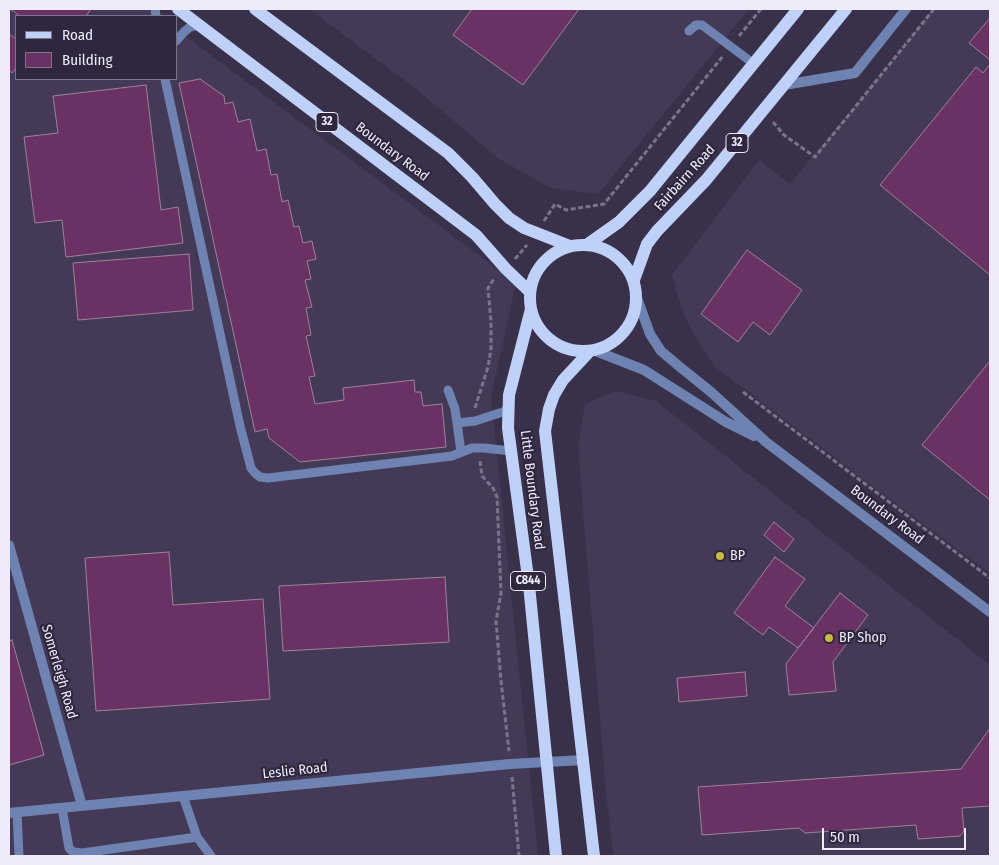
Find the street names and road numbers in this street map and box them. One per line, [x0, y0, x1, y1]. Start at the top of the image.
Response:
road number: 32 [316, 112, 338, 132]
street label: Boundary Road [352, 119, 432, 185]
road number: 32 [726, 134, 748, 152]
street label: Fairbairn Road [651, 142, 719, 214]
street label: Little Boundary Road [516, 429, 548, 551]
street label: Boundary Road [847, 482, 927, 548]
road number: C844 [510, 572, 546, 590]
street label: Somerleigh Road [38, 623, 80, 721]
street label: Leslie Road [262, 759, 328, 783]

